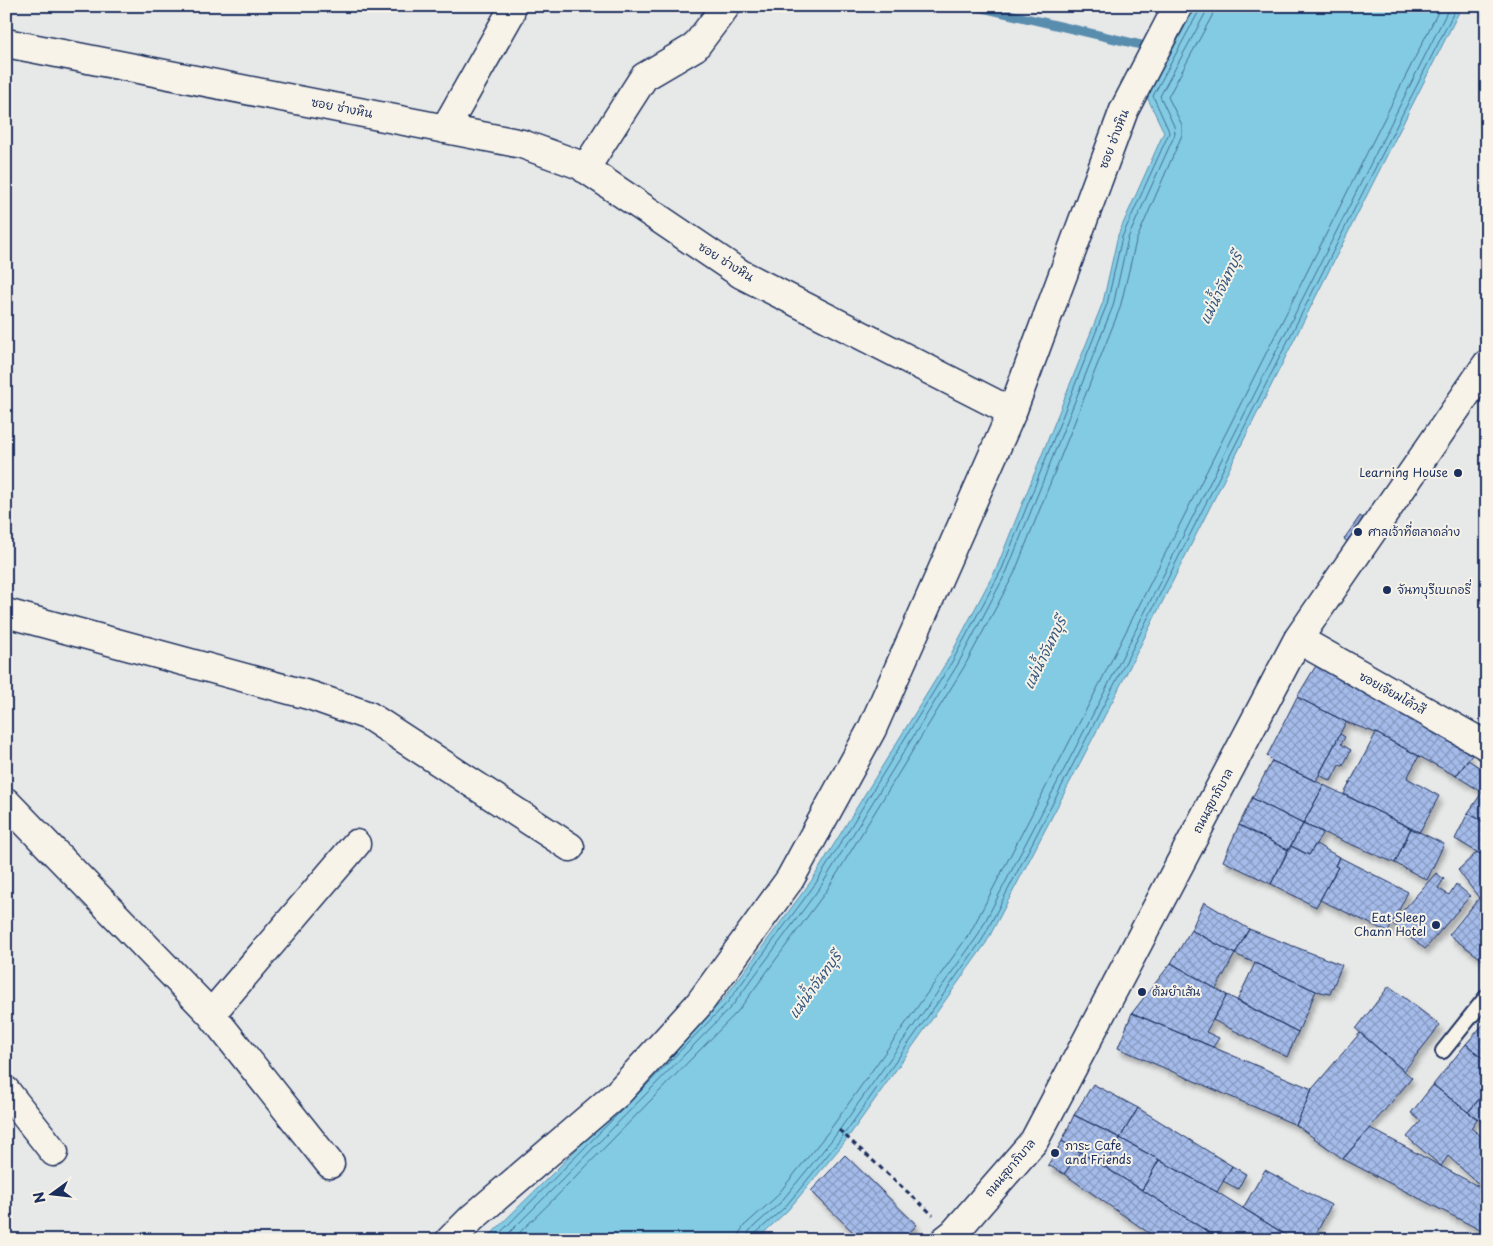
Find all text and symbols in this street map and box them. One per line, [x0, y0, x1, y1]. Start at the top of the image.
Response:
street label: ซอย ช่างหิน [310, 92, 375, 122]
street label: ซอย ช่างหิน [1093, 106, 1133, 171]
street label: ซอย ช่างหิน [695, 237, 758, 286]
water label: แม่น้ำจันทบุรี [1192, 244, 1250, 328]
place label: Learning House [1359, 463, 1448, 481]
marker: Learning House [1452, 467, 1464, 479]
place label: ศาลเจ้าที่ตลาดล่าง [1368, 521, 1460, 540]
marker: ศาลเจ้าที่ตลาดล่าง [1352, 526, 1364, 538]
place label: จันทบุรีเบเกอรี่ [1397, 579, 1472, 599]
marker: จันทบุรีเบเกอรี่ [1381, 584, 1393, 596]
water label: แม่น้ำจันทบุรี [1016, 609, 1074, 693]
street label: ซอยเจียมโค้วสี [1356, 666, 1430, 718]
street label: ถนนสุขาภิบาล [1187, 765, 1238, 837]
place label: Eat Sleep Chann Hotel [1354, 908, 1426, 940]
marker: Eat Sleep Chann Hotel [1430, 919, 1442, 931]
water label: แม่น้ำจันทบุรี [782, 943, 849, 1023]
place label: ต้มยำเส้น [1152, 982, 1200, 1000]
marker: ต้มยำเส้น [1136, 986, 1148, 998]
street label: ถนนสุขาภิบาล [979, 1134, 1040, 1201]
place label: ภาระ Cafe and Friends [1065, 1136, 1132, 1168]
marker: ภาระ Cafe and Friends [1049, 1147, 1061, 1159]
north arrow [28, 1168, 78, 1218]
text: N [27, 1189, 51, 1206]

